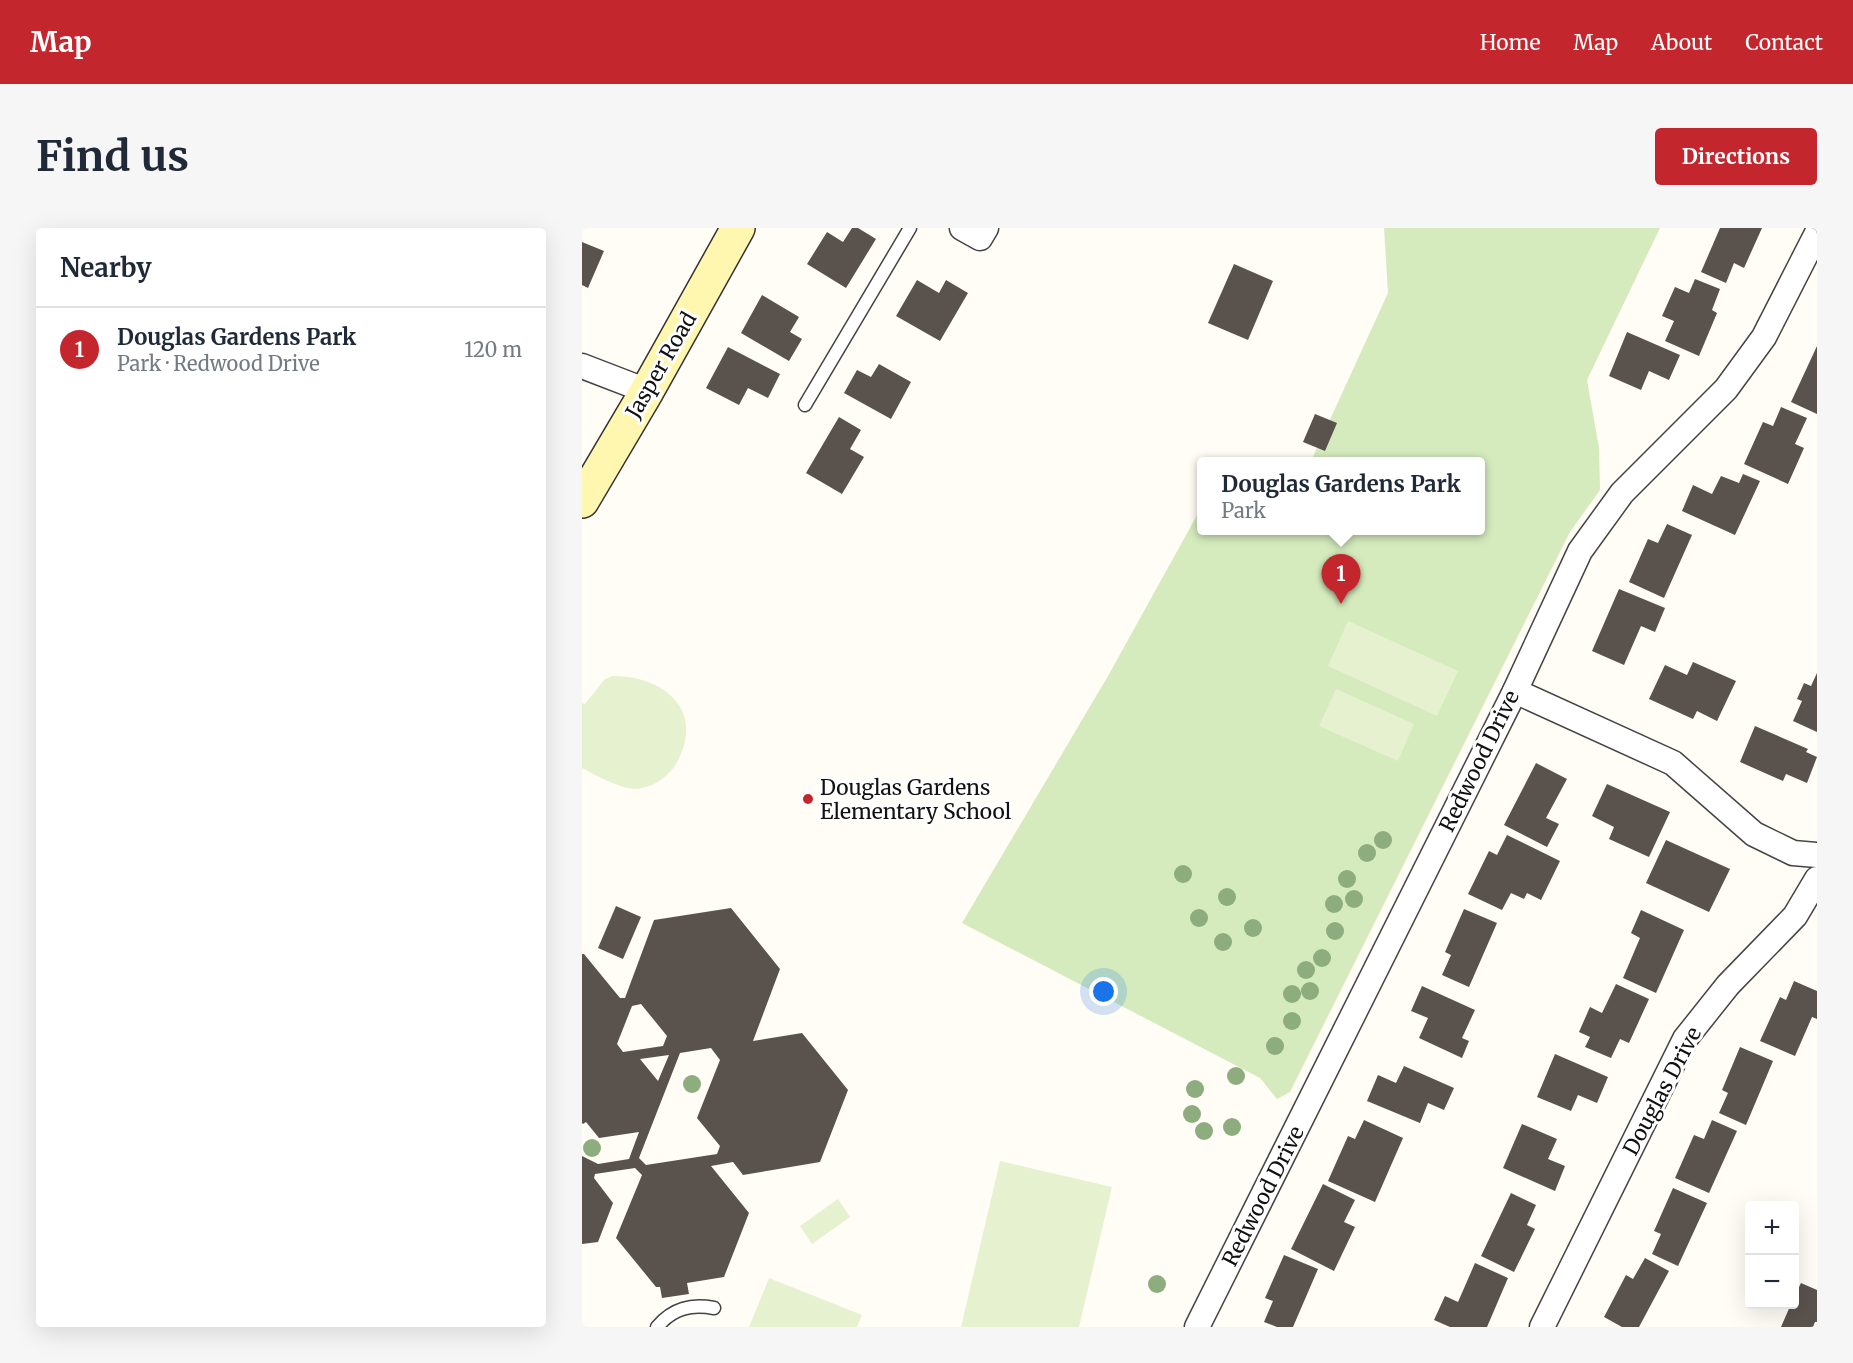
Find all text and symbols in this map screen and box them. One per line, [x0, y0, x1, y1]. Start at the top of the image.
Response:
text: Map [30, 24, 92, 60]
text: Home [1480, 29, 1540, 56]
text: Map [1573, 29, 1618, 56]
text: About [1651, 29, 1712, 56]
text: Contact [1745, 29, 1823, 56]
button: Directions [1655, 128, 1817, 185]
text: Find us [36, 130, 189, 182]
text: Nearby [60, 251, 152, 284]
street label: Jasper Road [619, 307, 702, 424]
text: Douglas Gardens Park [117, 323, 356, 351]
text: 1 [75, 337, 84, 362]
text: 120 m [464, 337, 522, 362]
text: Park · Redwood Drive [117, 351, 320, 376]
popup [1197, 457, 1485, 535]
text: Douglas Gardens Park [1221, 470, 1461, 498]
text: Park [1221, 498, 1266, 523]
pin: 1 [1322, 554, 1360, 604]
street label: Redwood Drive [1433, 686, 1525, 836]
place label: Douglas Gardens Elementary School [820, 774, 1012, 825]
marker: Douglas Gardens Elementary School [801, 792, 815, 806]
your location [1089, 977, 1118, 1006]
street label: Douglas Drive [1617, 1022, 1707, 1160]
street label: Redwood Drive [1216, 1121, 1310, 1271]
map controls [1745, 1201, 1799, 1309]
button: + [1745, 1201, 1799, 1255]
button: − [1745, 1255, 1799, 1309]

